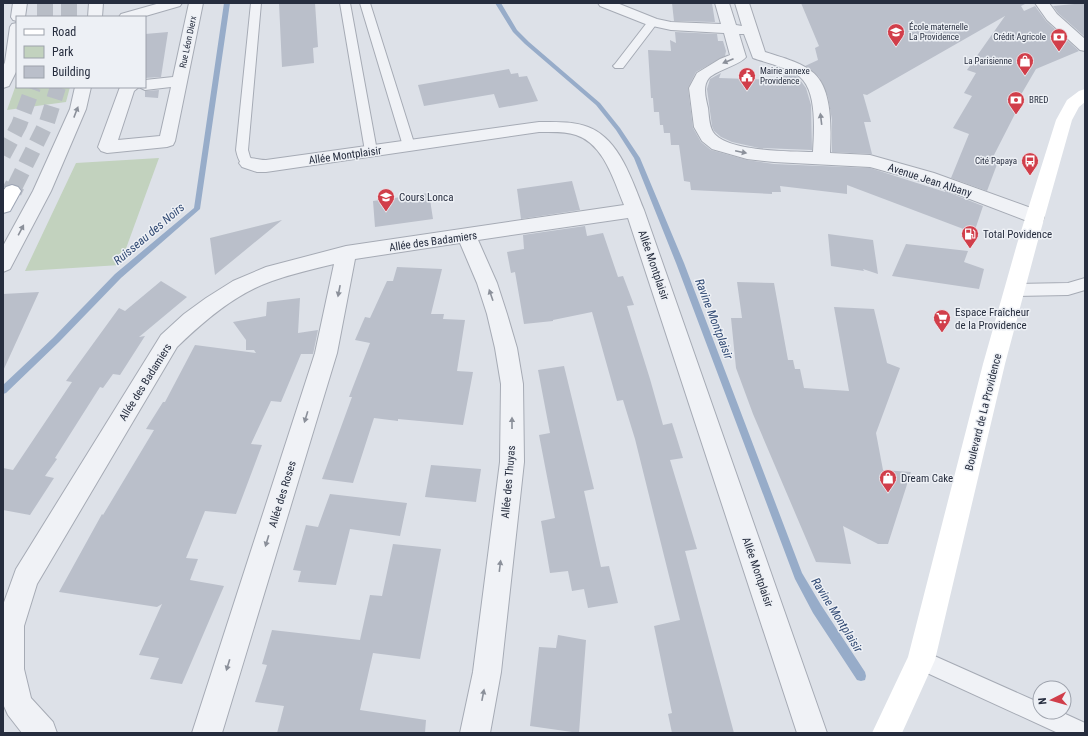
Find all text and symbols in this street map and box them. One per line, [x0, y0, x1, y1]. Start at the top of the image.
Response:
street label: Rue Léon Dierx [178, 15, 198, 69]
legend [16, 16, 146, 88]
place label: École maternelle La Providence [909, 21, 968, 42]
school or university icon: École maternelle La Providence [886, 22, 906, 47]
text: Road [52, 25, 76, 39]
bank icon: Crédit Agricole [1049, 27, 1069, 52]
place label: Crédit Agricole [993, 32, 1046, 42]
text: Park [52, 45, 74, 59]
shop icon: La Parisienne [1015, 51, 1035, 76]
place label: La Parisienne [964, 56, 1012, 66]
one-way arrow [722, 58, 733, 64]
text: Building [52, 65, 90, 79]
public building icon: Mairie annexe Providence [737, 66, 757, 91]
place label: Mairie annexe Providence [760, 66, 810, 86]
bank icon: BRED [1006, 90, 1026, 115]
place label: BRED [1029, 95, 1048, 105]
one-way arrow [74, 106, 80, 118]
one-way arrow [818, 112, 825, 125]
street label: Allée Montplaisir [308, 144, 383, 167]
one-way arrow [734, 149, 747, 155]
bus stop icon: Cité Papaya [1020, 151, 1040, 176]
place label: Cité Papaya [975, 156, 1017, 166]
street label: Avenue Jean Albany [886, 161, 974, 200]
school or university icon: Cours Lonca [376, 187, 396, 212]
place label: Cours Lonca [399, 191, 453, 204]
water label: Ruisseau des Noirs [111, 200, 187, 268]
one-way arrow [18, 224, 25, 236]
fuel station icon: Total Povidence [960, 224, 980, 249]
street label: Allée Montplaisir [635, 228, 672, 303]
place label: Total Povidence [983, 228, 1052, 241]
street label: Allée des Badamiers [388, 229, 478, 254]
water label: Ravine Montplaisir [692, 277, 736, 362]
one-way arrow [335, 285, 341, 297]
one-way arrow [488, 289, 494, 301]
place label: Espace Fraîcheur de la Providence [955, 306, 1030, 332]
supermarket icon: Espace Fraîcheur de la Providence [932, 308, 952, 333]
street label: Allée des Badamiers [116, 341, 174, 423]
street label: Boulevard de La Providence [963, 352, 1004, 472]
one-way arrow [303, 411, 309, 423]
one-way arrow [509, 416, 515, 429]
street label: Allée des Thuyas [499, 445, 518, 519]
street label: Allée des Roses [266, 459, 299, 529]
shop icon: Dream Cake [878, 468, 898, 493]
place label: Dream Cake [901, 472, 953, 485]
one-way arrow [264, 535, 270, 547]
street label: Allée Montplaisir [739, 535, 776, 610]
one-way arrow [496, 560, 503, 572]
water label: Ravine Montplaisir [809, 575, 866, 655]
one-way arrow [225, 659, 231, 671]
north arrow [1032, 680, 1072, 720]
one-way arrow [480, 689, 486, 701]
text: N [1036, 697, 1049, 705]

